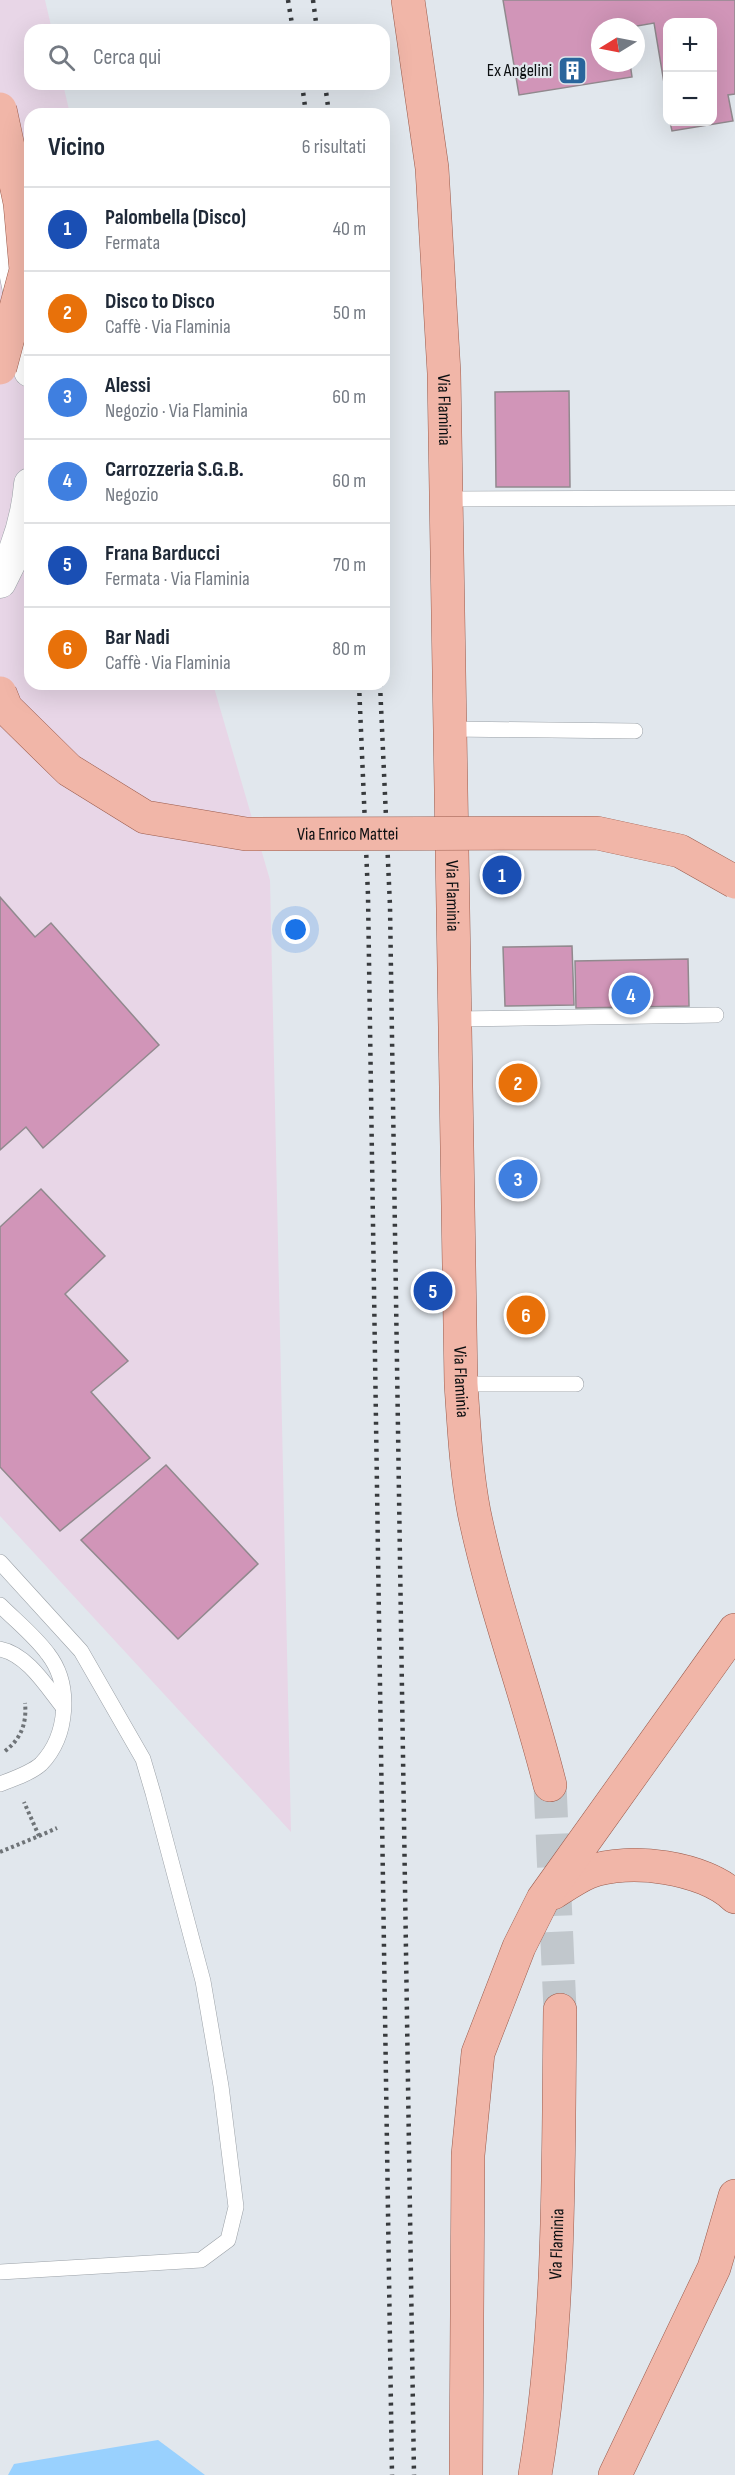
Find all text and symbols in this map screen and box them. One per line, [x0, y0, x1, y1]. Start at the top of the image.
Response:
north arrow [591, 18, 645, 72]
map controls [663, 18, 717, 126]
button: + [663, 18, 717, 72]
search box [24, 24, 390, 90]
icon: search [45, 41, 78, 74]
text: Cerca qui [93, 44, 161, 71]
building icon: Ex Angelini [557, 54, 589, 86]
place label: Ex Angelini [487, 60, 552, 81]
button: − [663, 72, 717, 126]
text: Vicino [48, 132, 105, 163]
text: 6 risultati [302, 135, 366, 159]
text: Palombella (Disco) [105, 204, 246, 231]
text: 1 [64, 217, 71, 241]
text: 40 m [333, 217, 366, 241]
text: Fermata [105, 231, 160, 255]
text: Disco to Disco [105, 288, 215, 315]
text: 2 [63, 301, 72, 325]
text: 50 m [333, 301, 366, 325]
text: Caffè · Via Flaminia [105, 315, 231, 339]
text: Alessi [105, 372, 151, 399]
street label: Via Flaminia [434, 374, 456, 446]
text: 3 [63, 385, 72, 409]
text: 60 m [332, 385, 366, 409]
text: Negozio · Via Flaminia [105, 399, 248, 423]
text: Carrozzeria S.G.B. [105, 456, 244, 483]
text: 4 [63, 469, 72, 493]
text: 60 m [332, 469, 366, 493]
text: Negozio [105, 483, 158, 507]
text: Frana Barducci [105, 540, 220, 567]
text: 5 [63, 553, 72, 577]
text: 70 m [333, 553, 366, 577]
text: Fermata · Via Flaminia [105, 567, 250, 591]
text: Bar Nadi [105, 624, 170, 651]
text: 6 [63, 637, 72, 661]
text: 80 m [332, 637, 366, 661]
text: Caffè · Via Flaminia [105, 651, 231, 675]
street label: Via Enrico Mattei [297, 823, 398, 844]
pin: 1 [482, 852, 522, 898]
street label: Via Flaminia [442, 860, 464, 932]
your location [281, 915, 310, 944]
pin: 4 [612, 972, 650, 1018]
pin: 2 [498, 1060, 538, 1106]
pin: 3 [498, 1156, 538, 1202]
pin: 5 [414, 1268, 452, 1314]
pin: 6 [506, 1292, 546, 1338]
street label: Via Flaminia [450, 1346, 474, 1418]
street label: Via Flaminia [544, 2208, 568, 2280]

